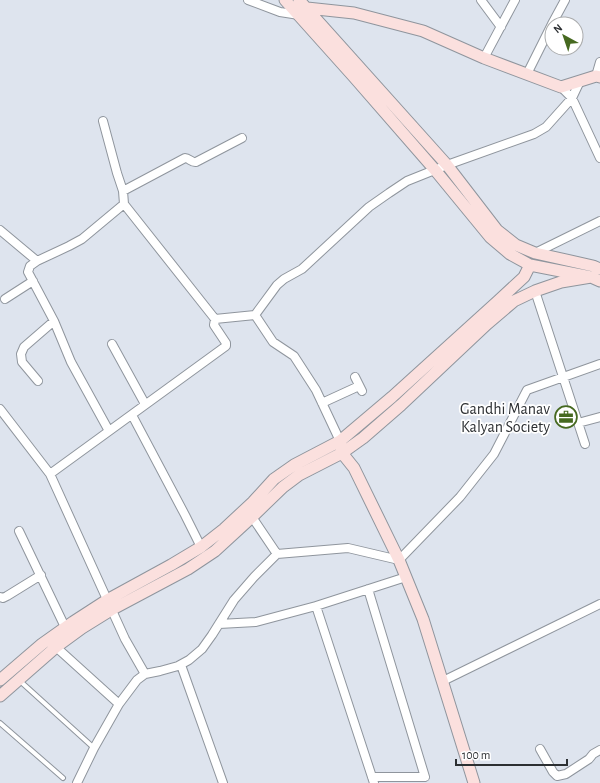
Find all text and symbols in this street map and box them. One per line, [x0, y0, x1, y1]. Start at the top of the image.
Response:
north arrow [544, 16, 584, 56]
text: N [551, 22, 564, 35]
place label: Gandhi Manav Kalyan Society [460, 401, 550, 436]
office icon: Gandhi Manav Kalyan Society [553, 404, 579, 430]
scale bar [456, 741, 567, 767]
text: 100 m [462, 749, 490, 761]

